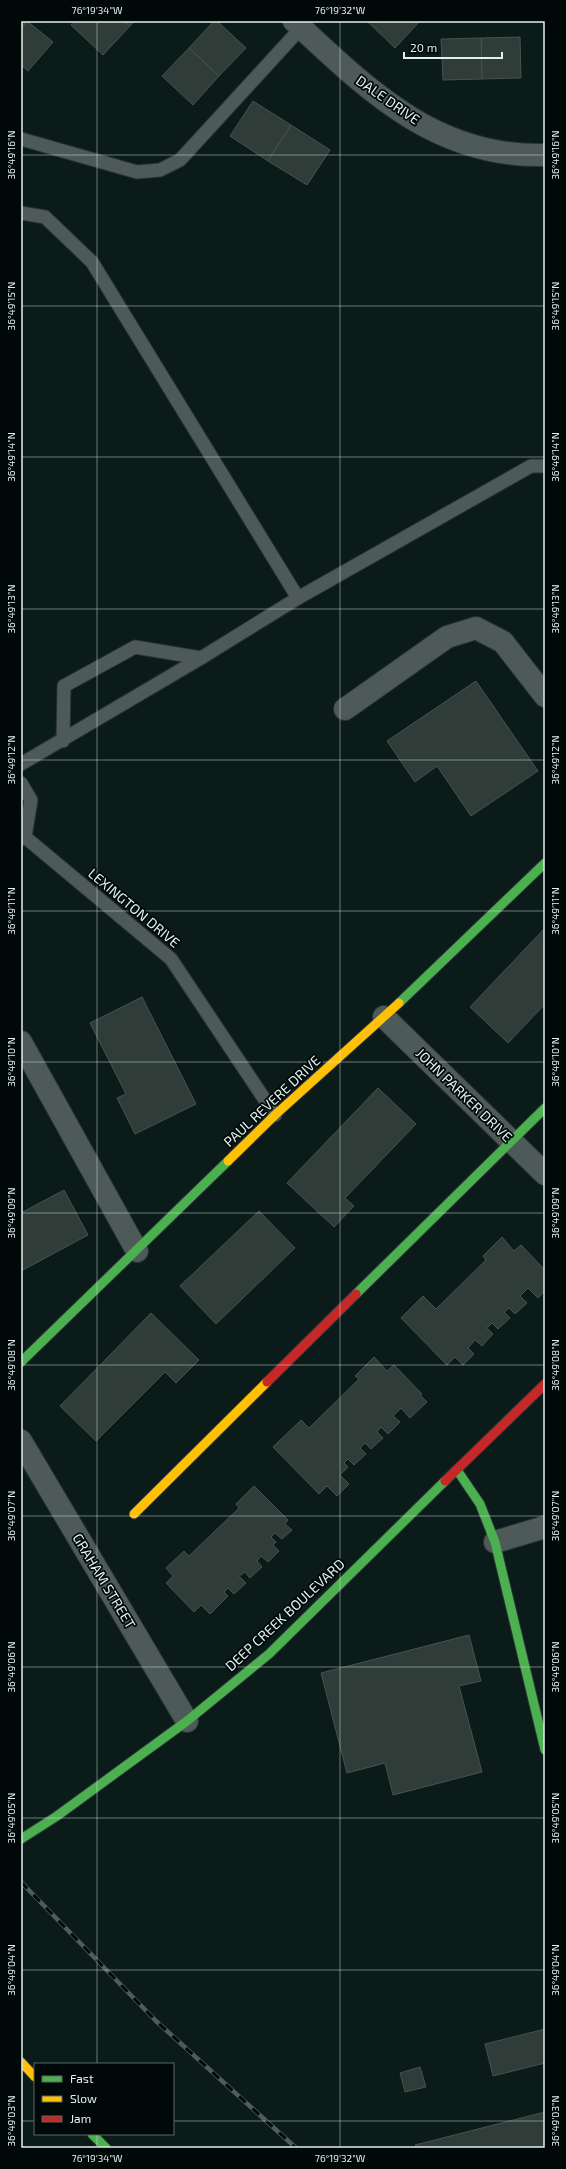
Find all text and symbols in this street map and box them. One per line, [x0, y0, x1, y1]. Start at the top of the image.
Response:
text: 76°19'34"W [72, 4, 123, 16]
text: 76°19'32"W [315, 4, 366, 16]
scale bar [404, 34, 502, 60]
text: 20 m [410, 40, 437, 54]
street label: DALE DRIVE [353, 71, 424, 128]
text: 36°49'16"N [5, 130, 17, 180]
text: 36°49'16"N [549, 130, 561, 180]
text: 36°49'15"N [5, 282, 17, 330]
text: 36°49'15"N [549, 282, 561, 330]
text: 36°49'14"N [5, 432, 17, 482]
text: 36°49'14"N [549, 432, 561, 482]
text: 36°49'13"N [5, 585, 17, 634]
text: 36°49'13"N [549, 585, 561, 634]
text: 36°49'12"N [5, 735, 17, 785]
text: 36°49'12"N [549, 735, 561, 785]
street label: LEXINGTON DRIVE [85, 864, 184, 951]
text: 36°49'11"N [5, 887, 17, 935]
text: 36°49'11"N [549, 887, 561, 935]
text: 36°49'10"N [5, 1037, 17, 1087]
text: 36°49'10"N [549, 1037, 561, 1087]
street label: JOHN PARKER DRIVE [413, 1044, 516, 1145]
street label: PAUL REVERE DRIVE [220, 1051, 324, 1150]
text: 36°49'09"N [5, 1187, 17, 1239]
text: 36°49'09"N [549, 1187, 561, 1239]
text: 36°49'08"N [5, 1339, 17, 1391]
text: 36°49'08"N [549, 1339, 561, 1391]
text: 36°49'07"N [5, 1491, 17, 1541]
text: 36°49'07"N [549, 1491, 561, 1541]
street label: GRAHAM STREET [69, 1530, 140, 1631]
street label: DEEP CREEK BOULEVARD [222, 1555, 348, 1674]
text: 36°49'06"N [5, 1641, 17, 1693]
text: 36°49'06"N [549, 1641, 561, 1693]
text: 36°49'05"N [5, 1793, 17, 1843]
text: 36°49'05"N [549, 1793, 561, 1843]
text: 36°49'04"N [5, 1944, 17, 1996]
text: 36°49'04"N [549, 1944, 561, 1996]
legend [34, 2063, 174, 2135]
text: Fast [70, 2071, 94, 2085]
text: Slow [70, 2091, 97, 2105]
text: 36°49'03"N [5, 2095, 17, 2147]
text: 36°49'03"N [549, 2095, 561, 2147]
text: Jam [70, 2111, 91, 2125]
text: 76°19'34"W [72, 2152, 123, 2164]
text: 76°19'32"W [315, 2152, 366, 2164]

